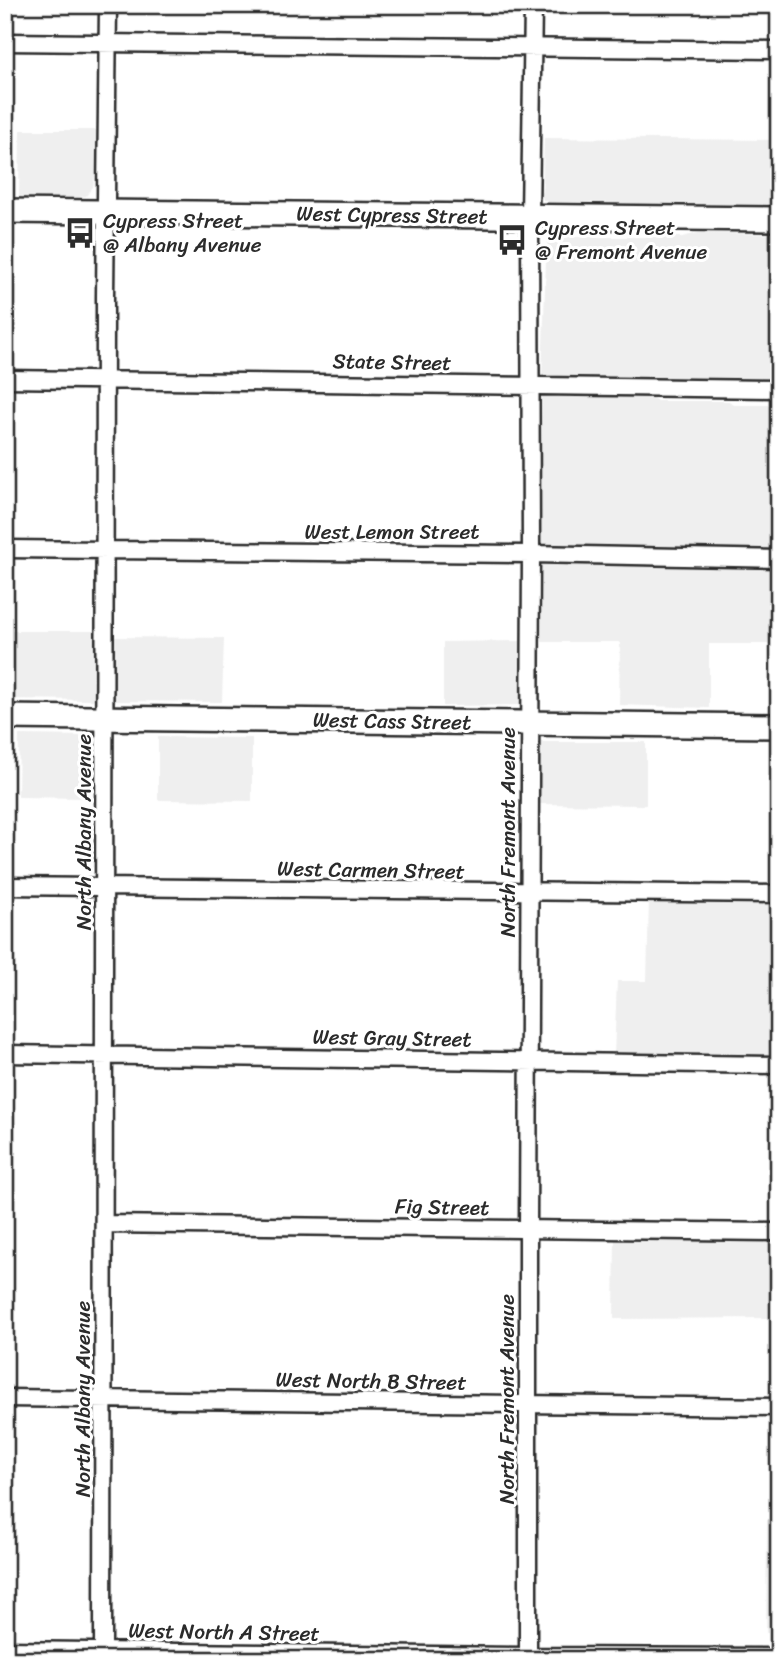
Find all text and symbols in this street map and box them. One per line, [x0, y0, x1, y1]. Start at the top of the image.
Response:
street label: West Cypress Street [296, 194, 488, 236]
place label: Cypress Street @ Albany Avenue [103, 202, 262, 264]
place label: Cypress Street @ Fremont Avenue [535, 209, 708, 271]
bus stop icon: Cypress Street @ Albany Avenue [63, 216, 97, 250]
bus stop icon: Cypress Street @ Fremont Avenue [495, 223, 529, 257]
street label: State Street [332, 342, 452, 382]
street label: West Lemon Street [305, 513, 479, 551]
street label: West Cass Street [312, 701, 472, 741]
street label: North Fremont Avenue [489, 727, 527, 937]
street label: North Albany Avenue [65, 734, 103, 930]
street label: West Carmen Street [277, 849, 465, 891]
street label: West Gray Street [312, 1018, 472, 1058]
street label: Fig Street [394, 1187, 490, 1227]
street label: North Fremont Avenue [488, 1294, 526, 1504]
street label: North Albany Avenue [64, 1301, 102, 1497]
street label: West North B Street [275, 1360, 467, 1402]
street label: West North A Street [128, 1611, 320, 1653]

